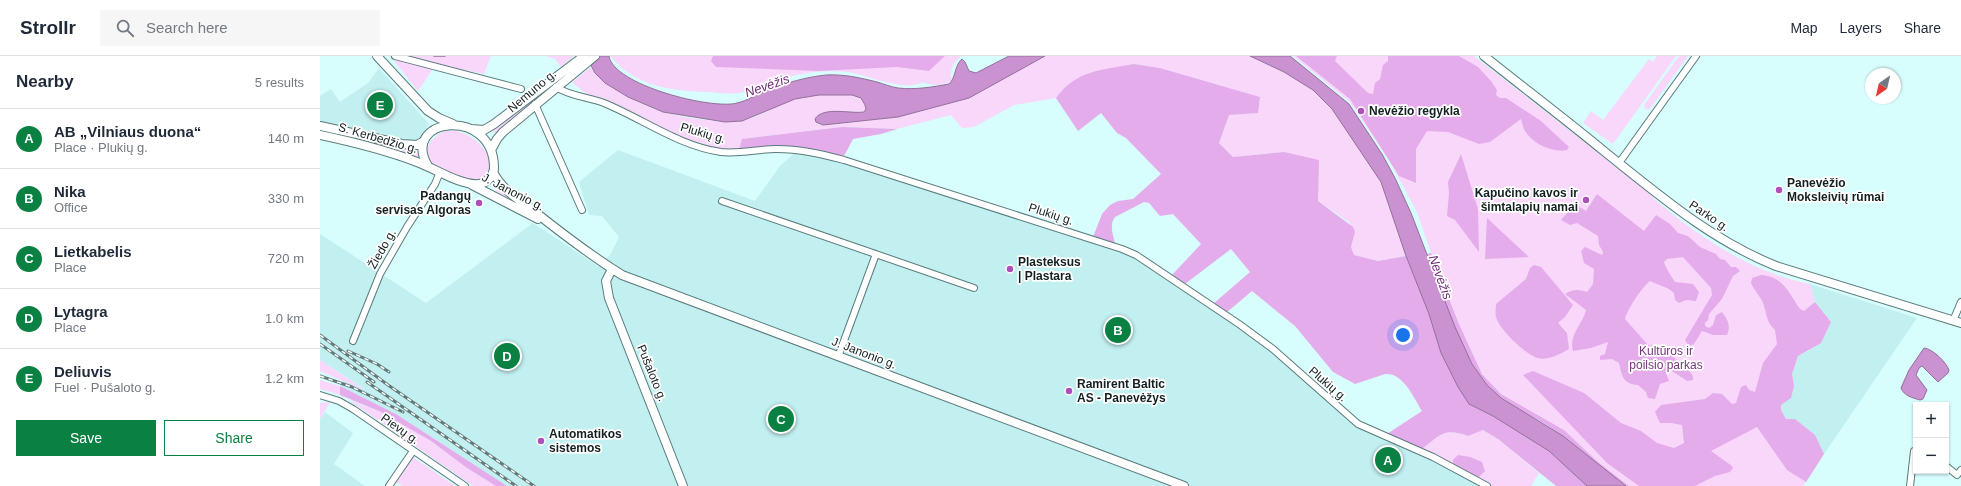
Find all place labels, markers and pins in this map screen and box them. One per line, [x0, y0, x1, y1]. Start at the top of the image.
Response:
pin: E [367, 90, 393, 120]
place label: Nevėžio regykla [1369, 104, 1460, 118]
marker: Nevėžio regykla [1356, 106, 1366, 116]
place label: Panevėžio Moksleivių rūmai [1787, 176, 1884, 204]
marker: Panevėžio Moksleivių rūmai [1774, 185, 1784, 195]
place label: Kapučino kavos ir šimtalapių namai [1475, 186, 1578, 214]
place label: Padangų servisas Algoras [375, 189, 471, 217]
marker: Kapučino kavos ir šimtalapių namai [1581, 195, 1591, 205]
marker: Padangų servisas Algoras [474, 198, 484, 208]
place label: Plasteksus | Plastara [1018, 255, 1081, 283]
marker: Plasteksus | Plastara [1005, 264, 1015, 274]
pin: B [1105, 315, 1131, 345]
pin: D [494, 341, 520, 371]
place label: Ramirent Baltic AS - Panevėžys [1077, 377, 1166, 405]
marker: Ramirent Baltic AS - Panevėžys [1064, 386, 1074, 396]
pin: C [768, 404, 794, 434]
place label: Automatikos sistemos [549, 427, 622, 455]
marker: Automatikos sistemos [536, 436, 546, 446]
pin: A [1375, 445, 1401, 475]

